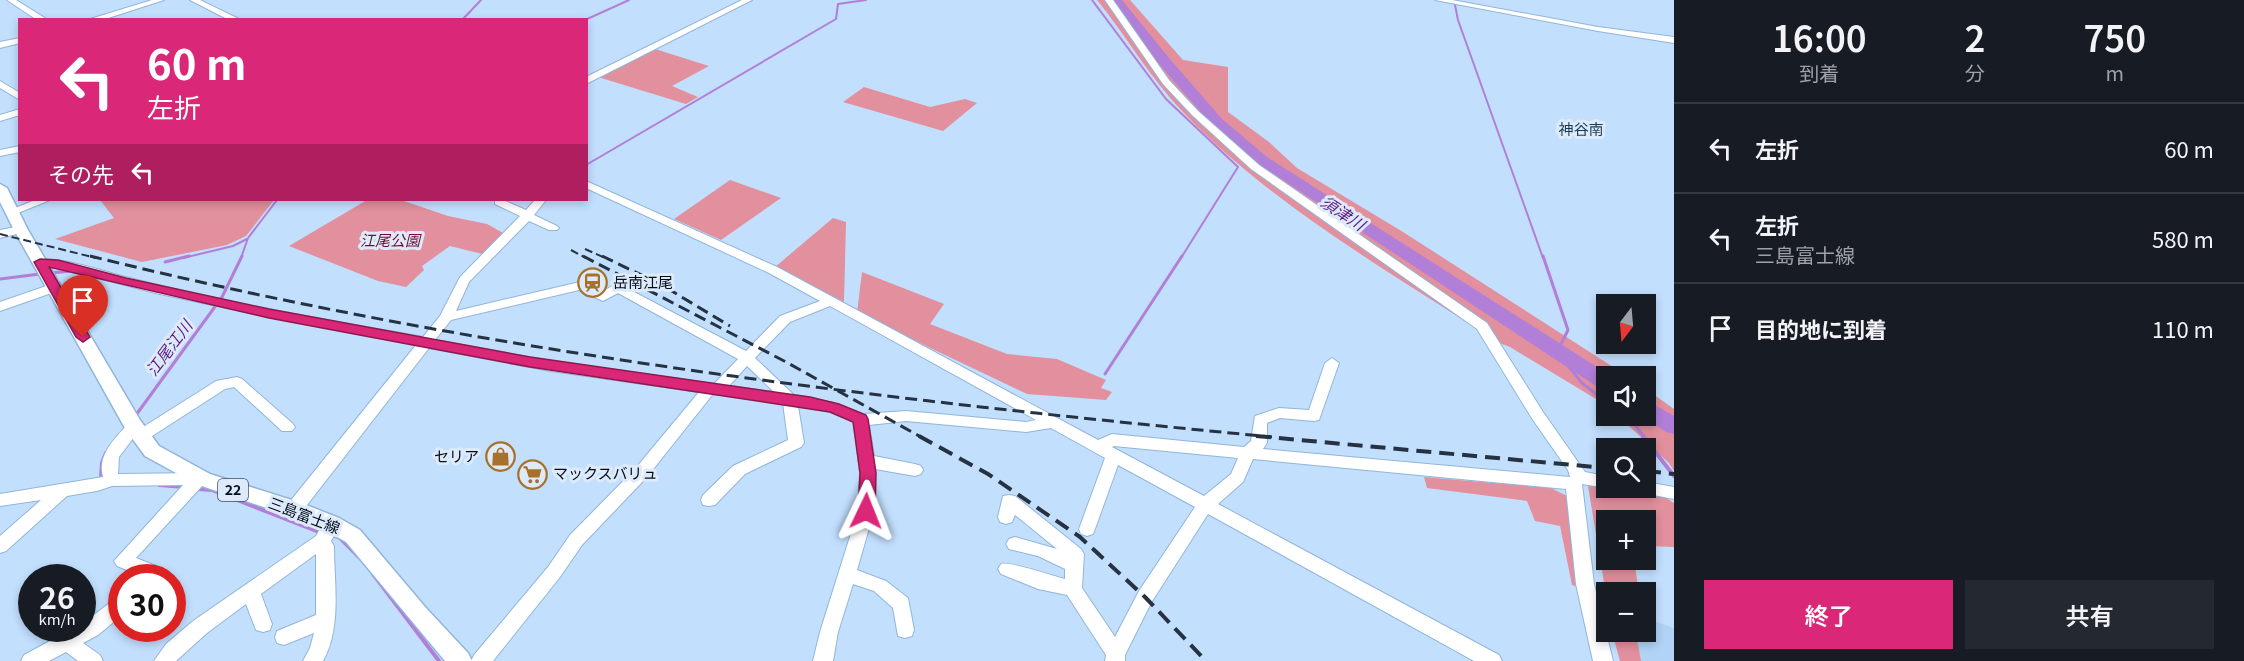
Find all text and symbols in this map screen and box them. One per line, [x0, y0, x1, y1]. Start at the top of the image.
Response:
text: 16:00 [1772, 10, 1867, 62]
text: 2 [1965, 10, 1985, 62]
text: 750 [2083, 10, 2146, 62]
text: 60 m [147, 31, 247, 92]
icon: left [48, 42, 126, 120]
text: 到着 [1799, 58, 1839, 87]
text: 分 [1965, 58, 1985, 87]
text: m [2105, 58, 2124, 87]
text: 左折 [147, 87, 201, 126]
district label: 神谷南 [1558, 118, 1604, 139]
icon: left [1704, 132, 1737, 165]
text: 左折 [1755, 132, 1799, 164]
text: 60 m [2164, 132, 2214, 164]
icon: left [126, 156, 159, 189]
text: その先 [48, 157, 114, 189]
water label: 須津川 [1317, 189, 1372, 236]
text: 左折 [1755, 208, 1799, 240]
icon: left [1704, 222, 1737, 255]
text: 580 m [2152, 222, 2214, 254]
park label: 江尾公園 [360, 229, 422, 250]
text: 三島富士線 [1755, 240, 1855, 269]
station icon: 岳南江尾 [576, 267, 608, 299]
place label: 岳南江尾 [613, 271, 673, 292]
pin [57, 275, 108, 337]
icon: arrive [66, 284, 99, 317]
north arrow [1596, 294, 1656, 354]
map controls [1596, 294, 1656, 642]
icon: arrive [1704, 312, 1737, 345]
text: 目的地に到着 [1755, 312, 1887, 344]
text: 110 m [2152, 312, 2214, 344]
water label: 江尾江川 [139, 313, 198, 380]
button: sound [1596, 366, 1656, 426]
button: search [1596, 438, 1656, 498]
shop icon: セリア [484, 441, 516, 473]
place label: セリア [434, 445, 479, 466]
supermarket icon: マックスバリュ [516, 458, 548, 490]
place label: マックスバリュ [553, 462, 658, 483]
road number: 22 [218, 479, 248, 501]
position arrow [834, 479, 898, 543]
street label: 三島富士線 [266, 491, 343, 538]
button: + [1596, 510, 1656, 570]
speed limit sign: 30 [108, 564, 186, 642]
text: 26 [39, 574, 75, 618]
button: 終了 [1704, 580, 1953, 649]
button: 共有 [1965, 580, 2214, 649]
button: − [1596, 582, 1656, 642]
text: km/h [38, 608, 76, 629]

